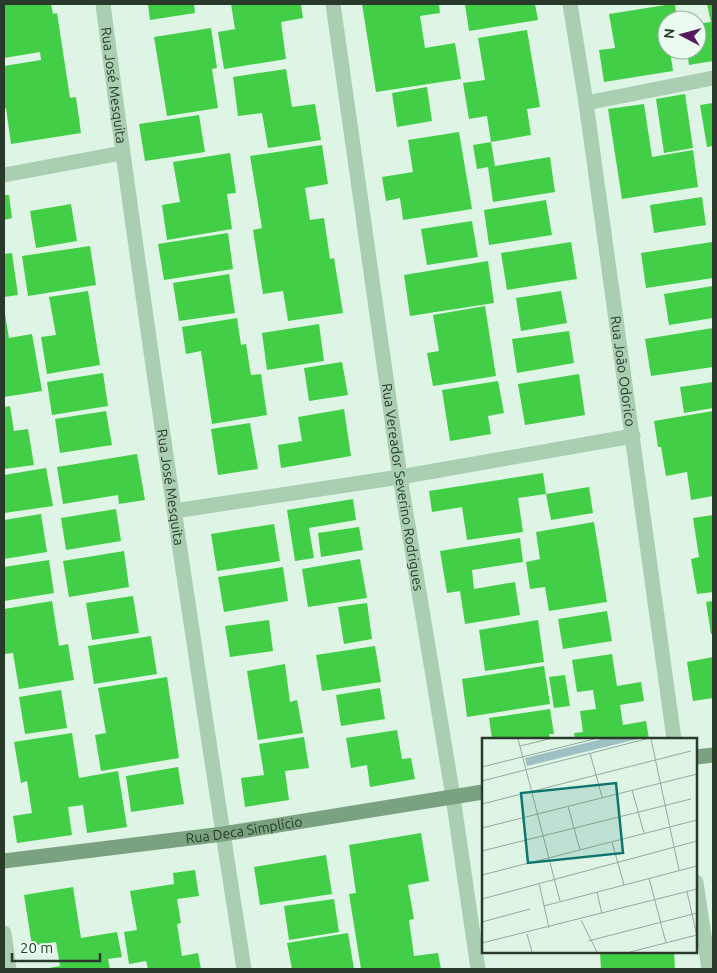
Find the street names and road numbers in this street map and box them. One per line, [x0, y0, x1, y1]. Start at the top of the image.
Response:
street label: Rua José Mesquita [98, 26, 130, 145]
street label: Rua João Odorico [608, 315, 639, 428]
street label: Rua Vereador Severino Rodrigues [379, 382, 427, 592]
street label: Rua José Mesquita [154, 428, 187, 547]
street label: Rua Deca Simplício [185, 813, 304, 847]

